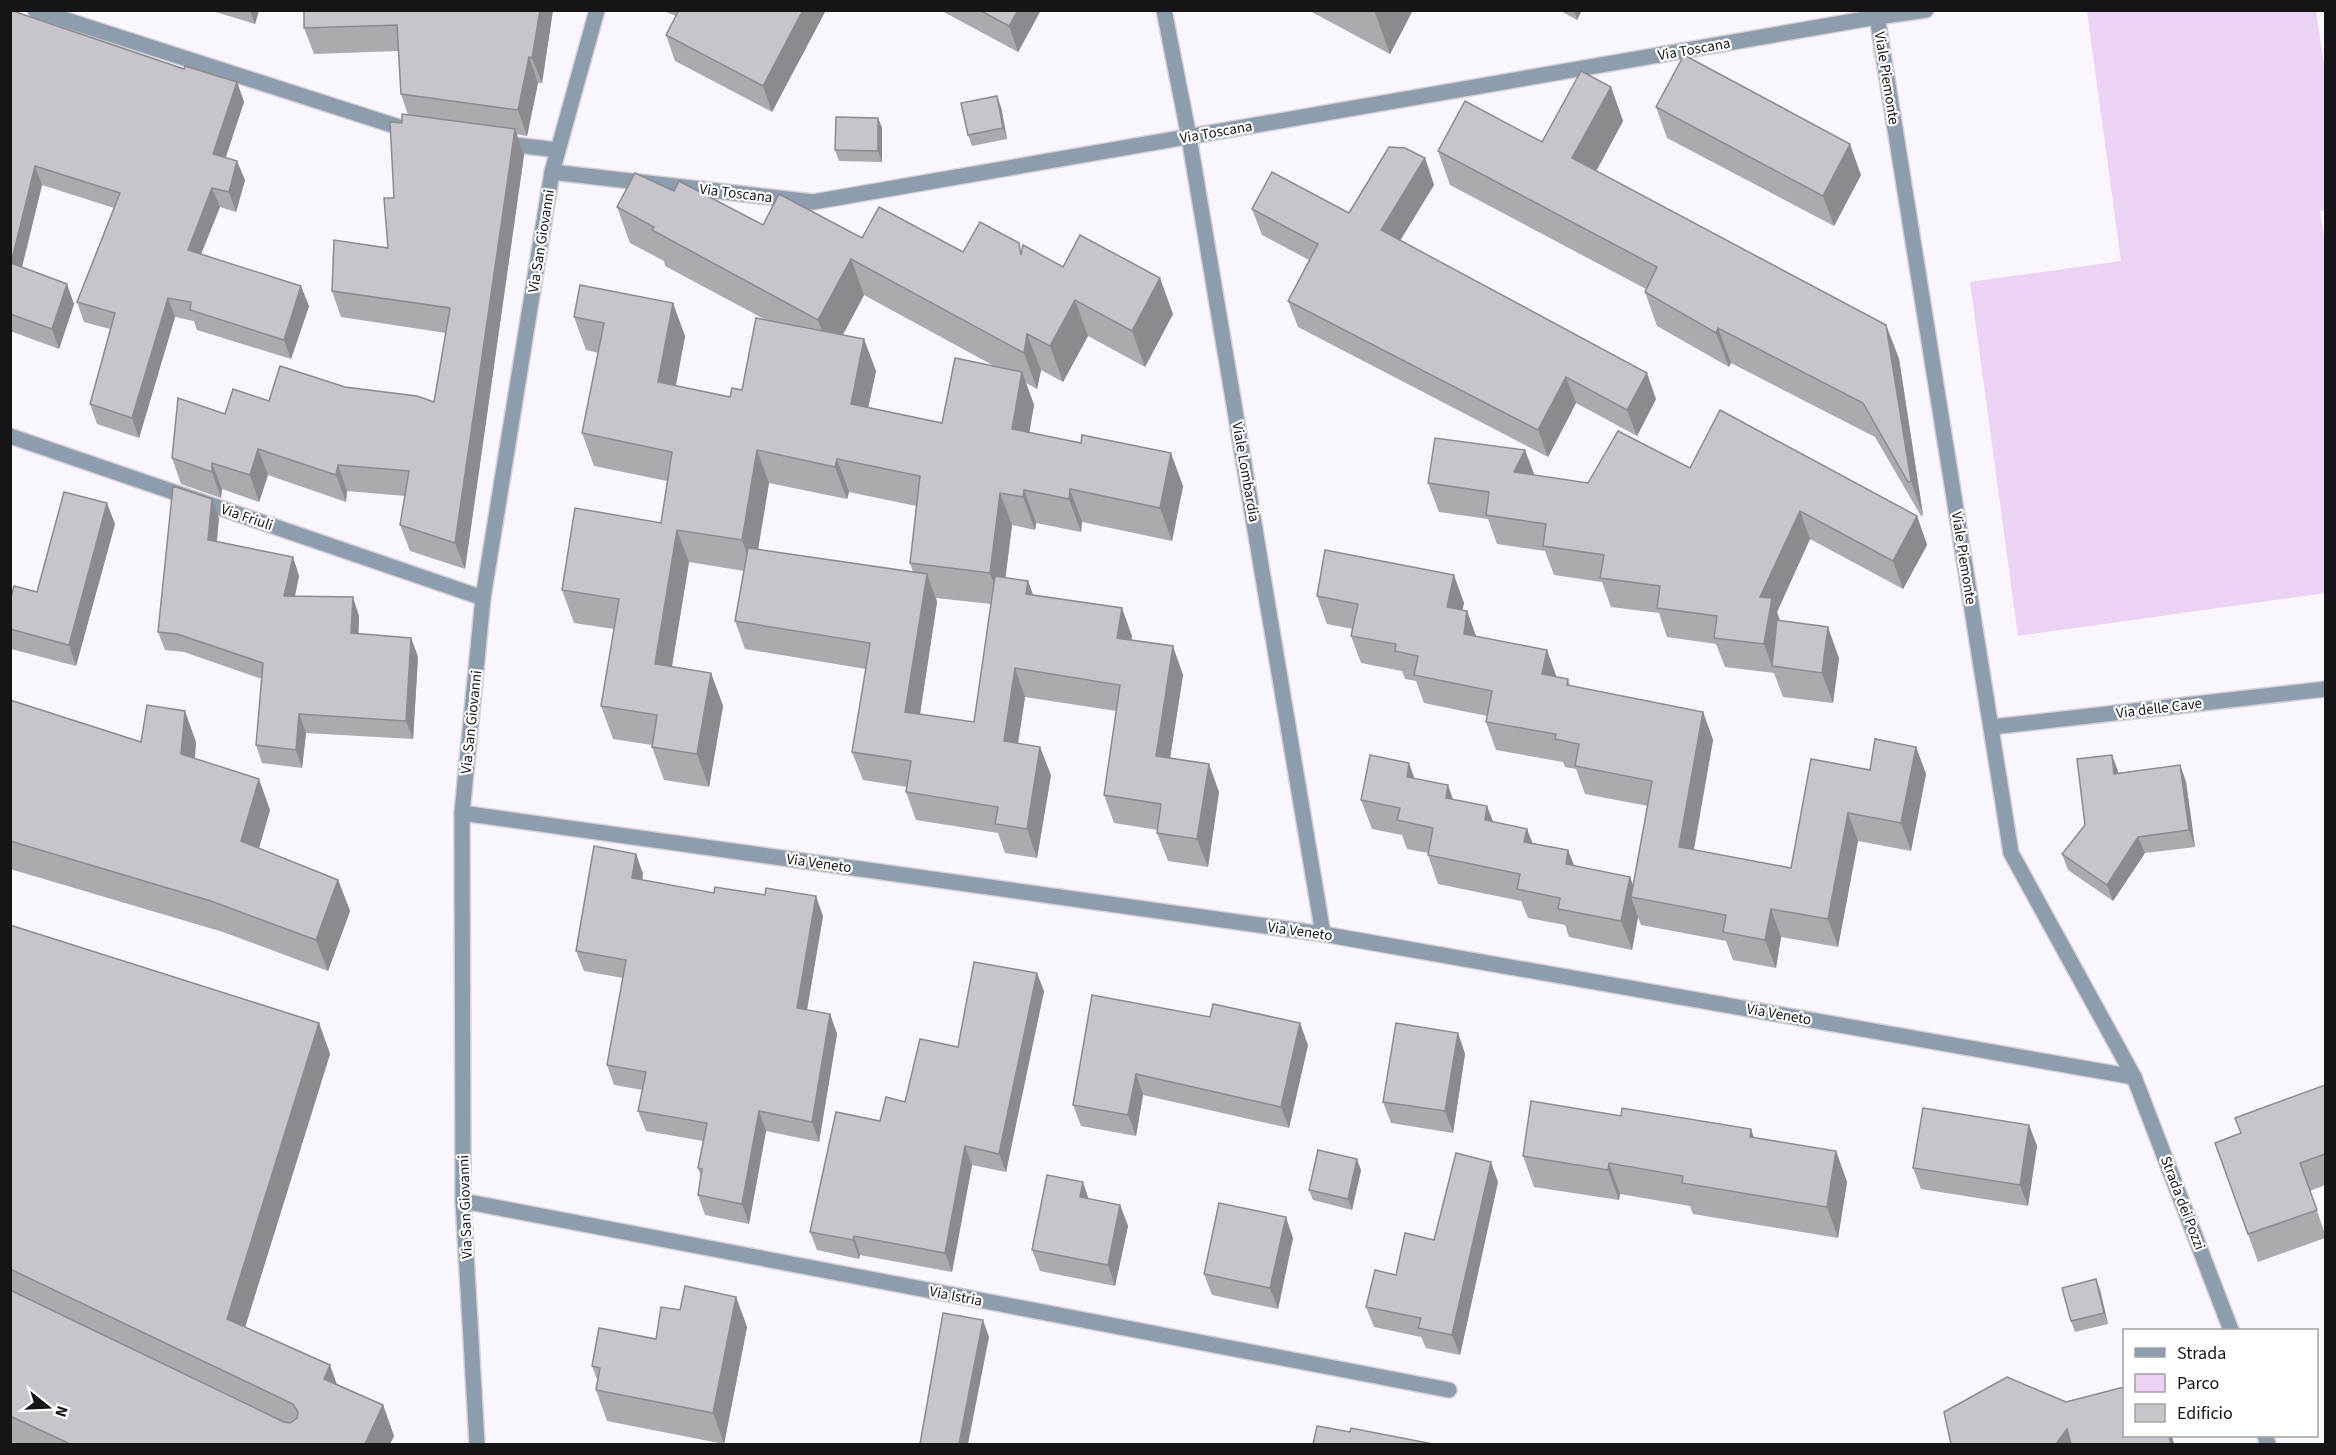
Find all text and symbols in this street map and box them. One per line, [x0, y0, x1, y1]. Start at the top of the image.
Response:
street label: Viale Piemonte [1869, 30, 1904, 126]
street label: Via Toscana [1656, 33, 1732, 66]
street label: Via Toscana [1178, 116, 1254, 149]
street label: Via Toscana [698, 179, 774, 208]
street label: Via San Giovanni [523, 188, 560, 294]
street label: Viale Lombardia [1226, 420, 1265, 524]
street label: Via Friuli [218, 499, 276, 536]
street label: Viale Piemonte [1946, 510, 1981, 606]
street label: Via San Giovanni [456, 669, 487, 775]
street label: Via delle Cave [2115, 693, 2203, 724]
street label: Via Veneto [785, 849, 853, 878]
street label: Via Veneto [1266, 917, 1334, 946]
street label: Via Veneto [1745, 998, 1813, 1031]
street label: Strada dei Pozzi [2155, 1153, 2210, 1253]
street label: Via San Giovanni [453, 1155, 478, 1259]
street label: Via Istria [928, 1281, 984, 1312]
legend [2123, 1329, 2318, 1437]
text: Strada [2177, 1341, 2226, 1366]
text: Parco [2177, 1371, 2219, 1396]
north arrow [18, 1377, 78, 1437]
text: Edificio [2177, 1401, 2233, 1426]
text: N [49, 1403, 73, 1420]

